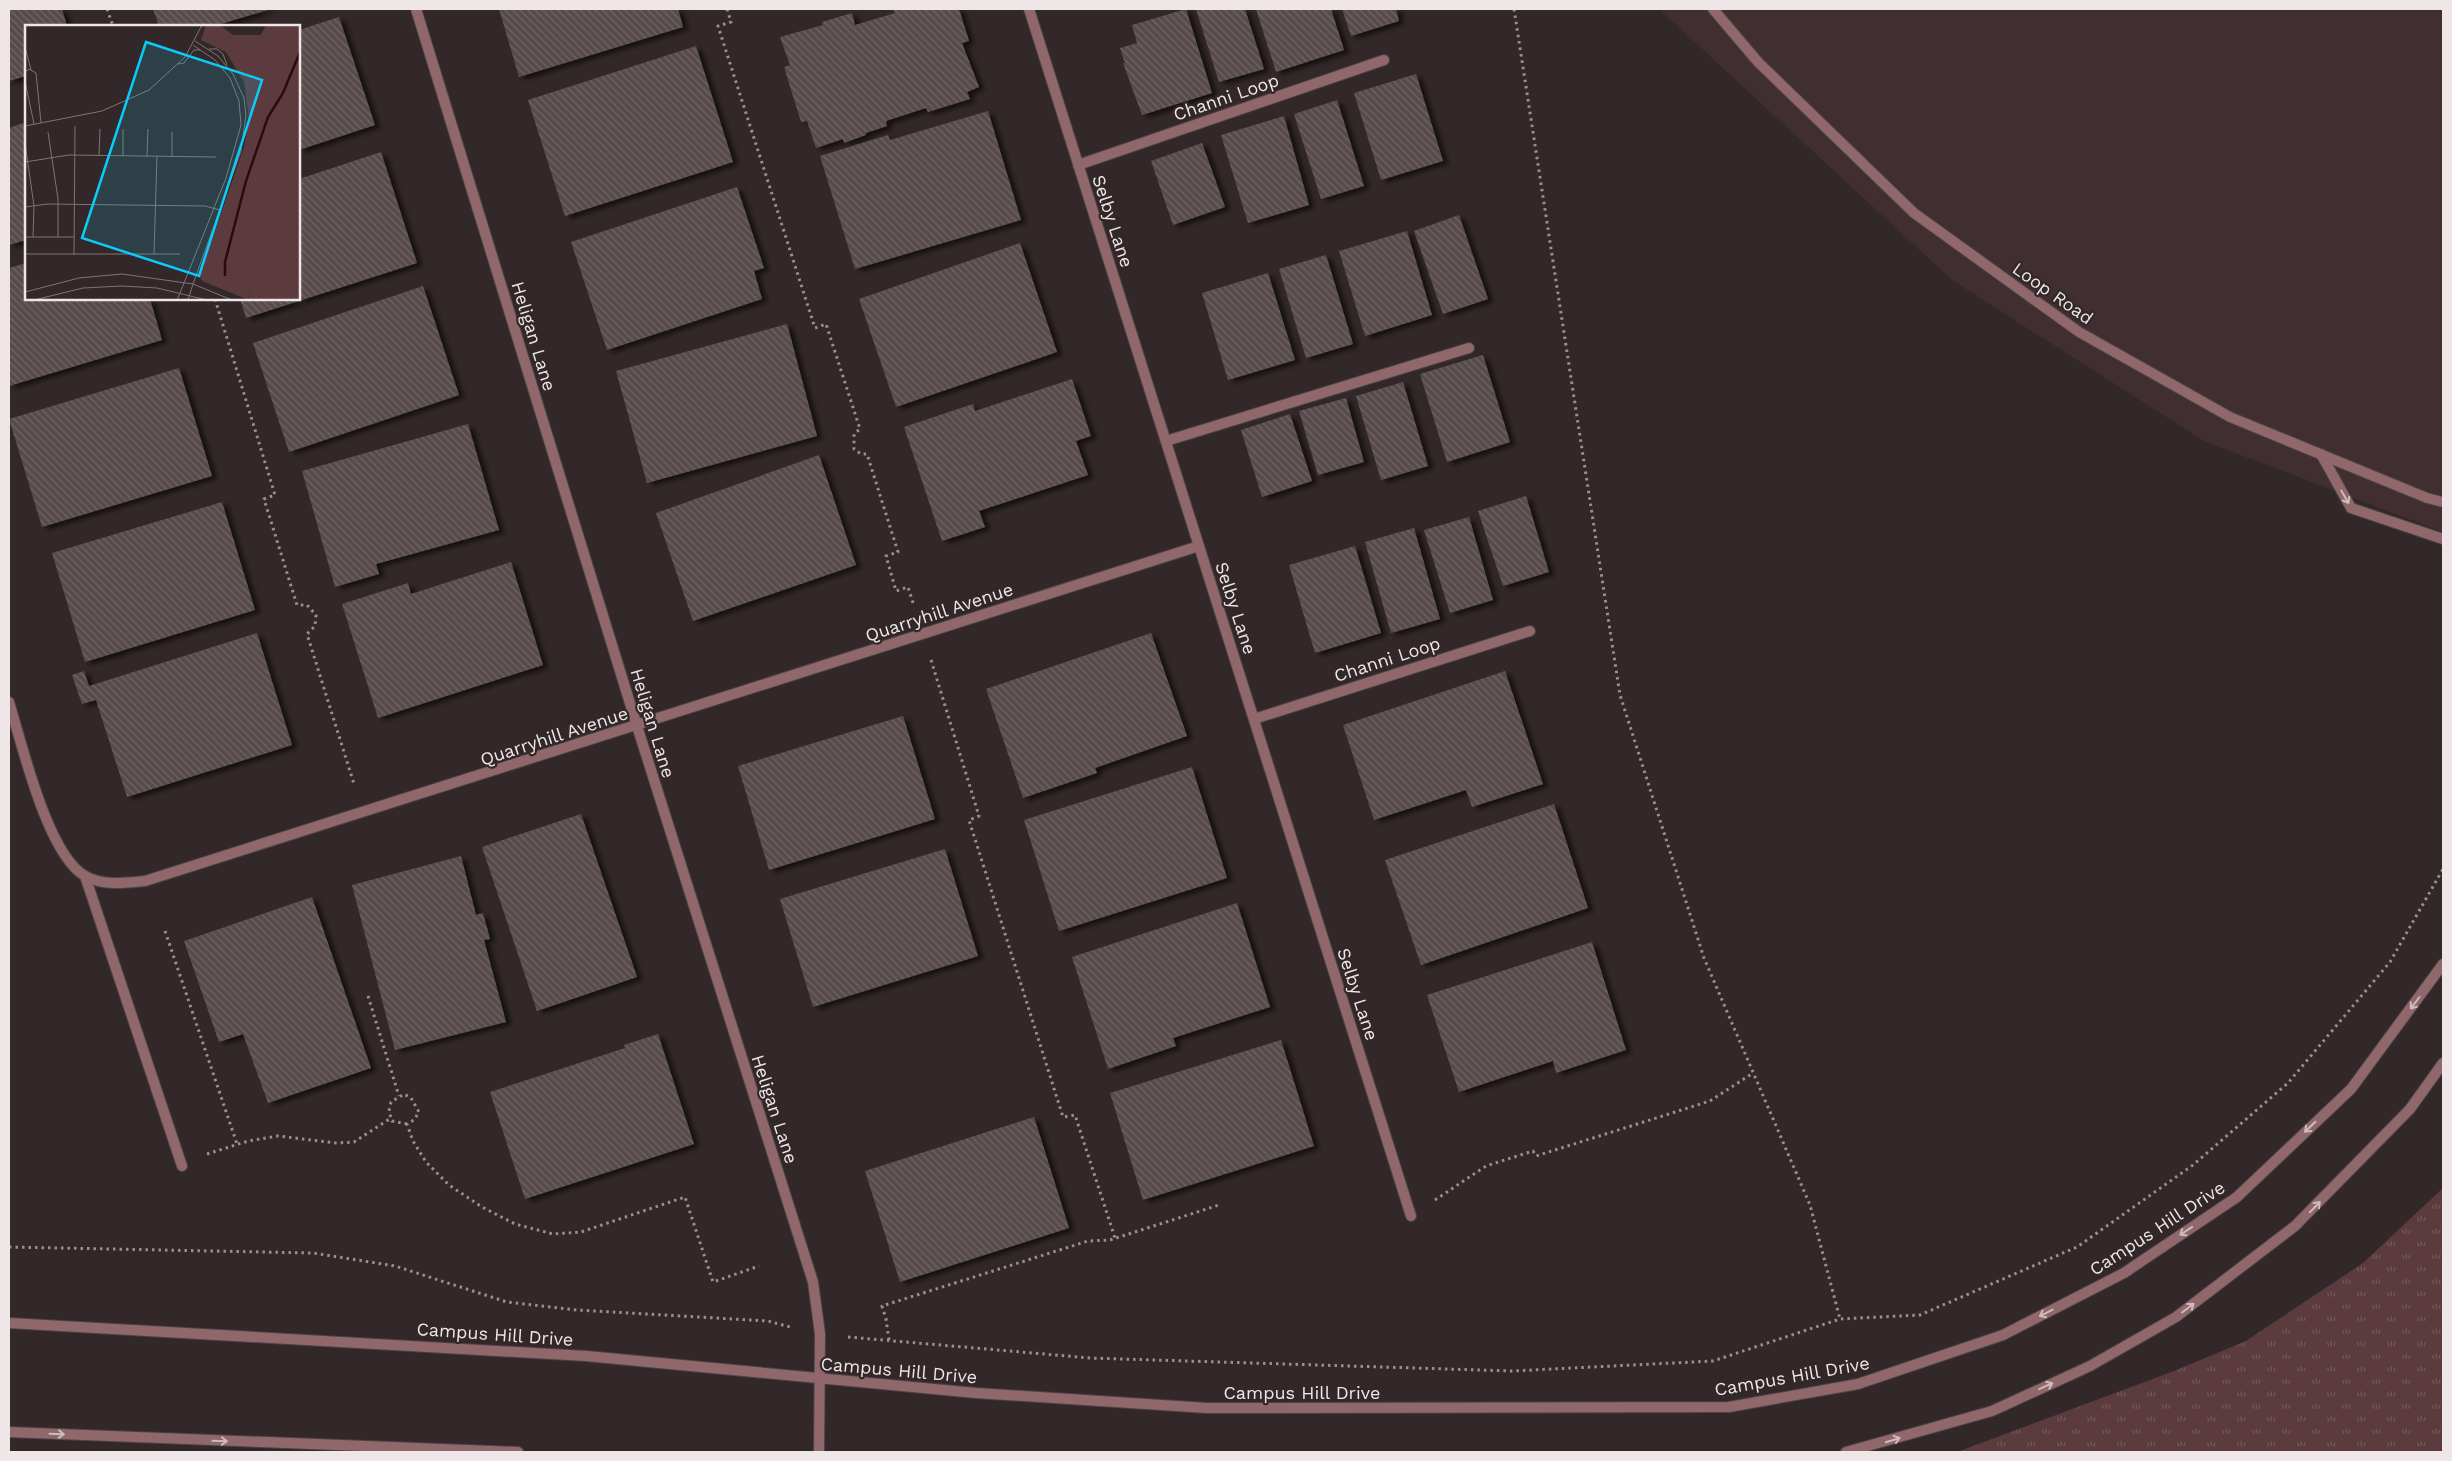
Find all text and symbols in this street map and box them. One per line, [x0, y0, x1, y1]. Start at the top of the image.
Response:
inset map [25, 25, 300, 300]
street label: Channi Loop [1170, 69, 1282, 125]
street label: Selby Lane [1088, 172, 1138, 270]
street label: Loop Road [2009, 258, 2097, 328]
street label: Heligan Lane [507, 279, 561, 393]
one-way arrow [2340, 489, 2350, 503]
street label: Selby Lane [1211, 559, 1261, 657]
street label: Quarryhill Avenue [862, 578, 1016, 646]
street label: Channi Loop [1331, 632, 1443, 686]
street label: Heligan Lane [626, 666, 680, 780]
street label: Quarryhill Avenue [477, 702, 631, 770]
street label: Selby Lane [1333, 945, 1383, 1043]
one-way arrow [2409, 996, 2420, 1009]
street label: Heligan Lane [748, 1052, 802, 1166]
one-way arrow [2304, 1121, 2316, 1133]
street label: Campus Hill Drive [2085, 1176, 2229, 1280]
one-way arrow [2309, 1200, 2321, 1213]
one-way arrow [2179, 1226, 2193, 1236]
one-way arrow [2181, 1303, 2195, 1313]
one-way arrow [2039, 1309, 2054, 1318]
street label: Campus Hill Drive [416, 1318, 574, 1350]
street label: Campus Hill Drive [1713, 1352, 1871, 1400]
street label: Campus Hill Drive [820, 1353, 978, 1387]
one-way arrow [2038, 1381, 2053, 1390]
street label: Campus Hill Drive [1224, 1382, 1381, 1403]
one-way arrow [49, 1429, 65, 1439]
one-way arrow [1885, 1434, 1901, 1444]
one-way arrow [212, 1436, 228, 1445]

